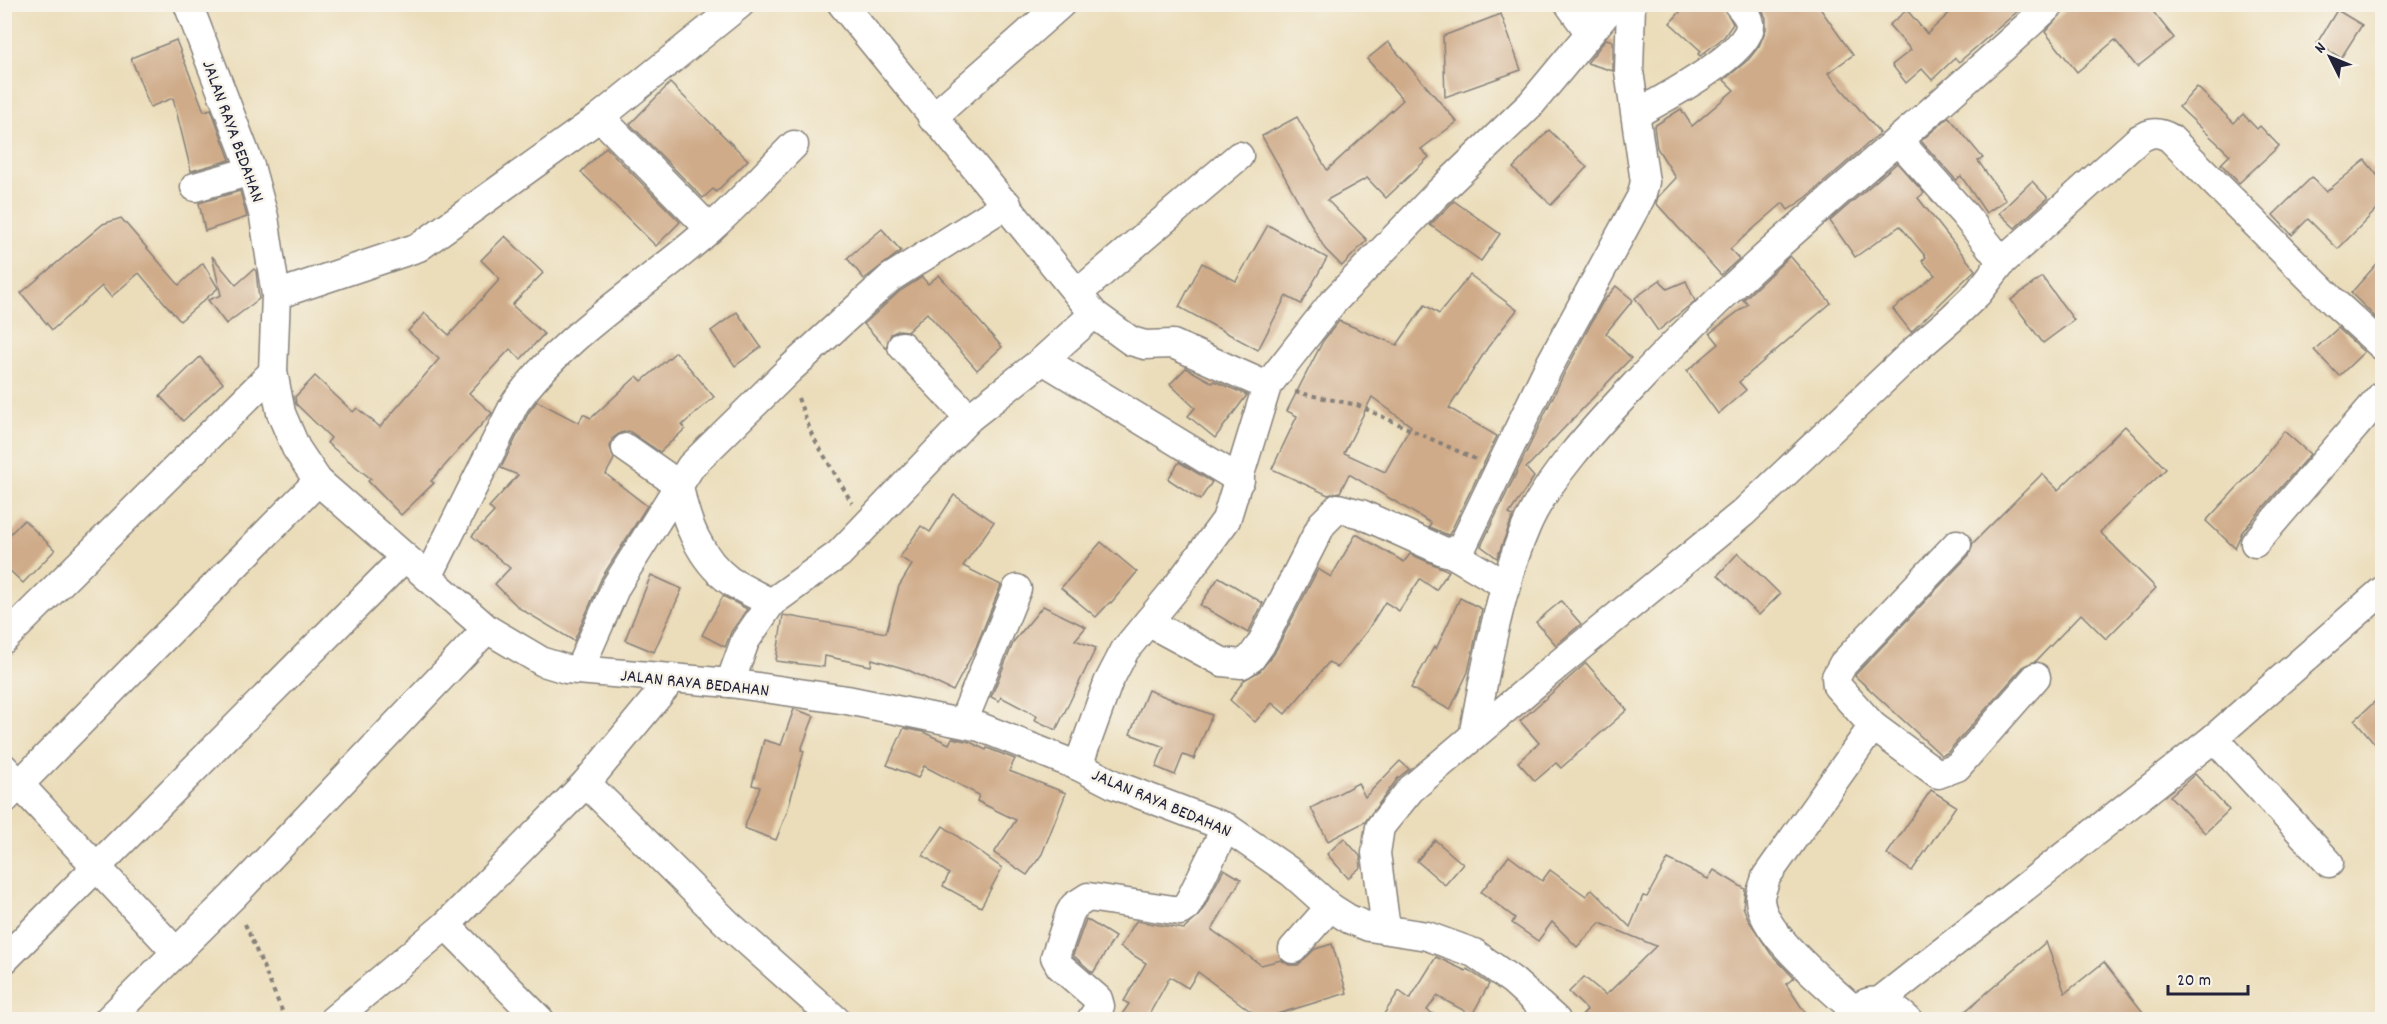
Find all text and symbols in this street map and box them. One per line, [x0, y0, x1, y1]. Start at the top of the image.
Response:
north arrow [2300, 27, 2360, 87]
text: N [2310, 38, 2332, 59]
street label: JALAN RAYA BEDAHAN [194, 57, 269, 206]
street label: JALAN RAYA BEDAHAN [619, 664, 770, 705]
street label: JALAN RAYA BEDAHAN [1087, 764, 1235, 845]
scale bar [2168, 958, 2248, 996]
text: 20 m [2177, 969, 2211, 994]

